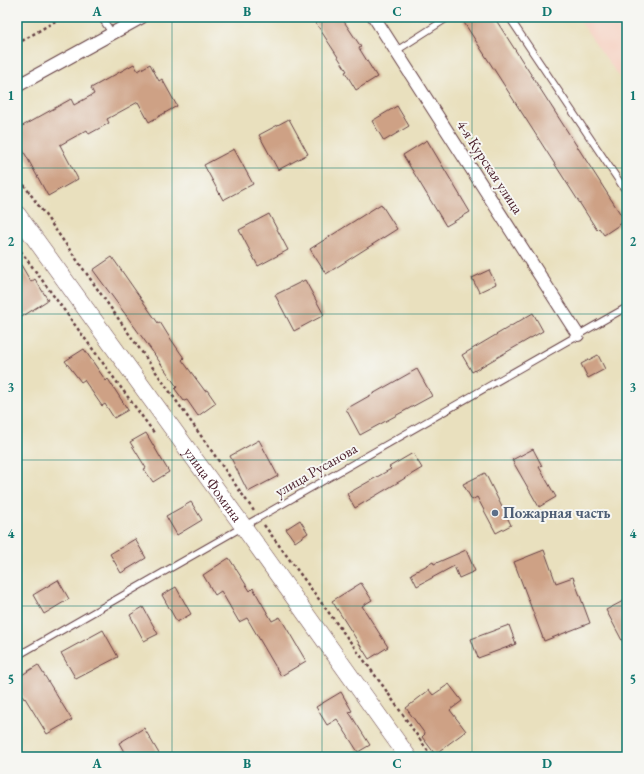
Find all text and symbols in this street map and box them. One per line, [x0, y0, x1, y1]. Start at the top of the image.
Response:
text: A [91, 3, 102, 20]
text: B [243, 3, 251, 20]
text: C [392, 3, 402, 20]
text: D [542, 3, 552, 20]
text: 1 [8, 87, 15, 104]
text: 1 [630, 87, 637, 104]
street label: 4-я Курская улица [453, 116, 528, 217]
text: 2 [8, 233, 15, 250]
text: 2 [630, 233, 637, 250]
text: 3 [8, 379, 15, 396]
text: 3 [630, 379, 637, 396]
street label: улица Русанова [271, 438, 360, 501]
street label: улица Фомина [180, 443, 247, 525]
place label: Пожарная часть [503, 503, 611, 522]
marker: Пожарная часть [490, 508, 500, 518]
text: 4 [8, 525, 15, 542]
text: 4 [630, 525, 637, 542]
text: 5 [8, 671, 14, 688]
text: 5 [630, 671, 636, 688]
text: A [91, 755, 102, 772]
text: B [243, 755, 251, 772]
text: C [392, 755, 402, 772]
text: D [542, 755, 552, 772]

